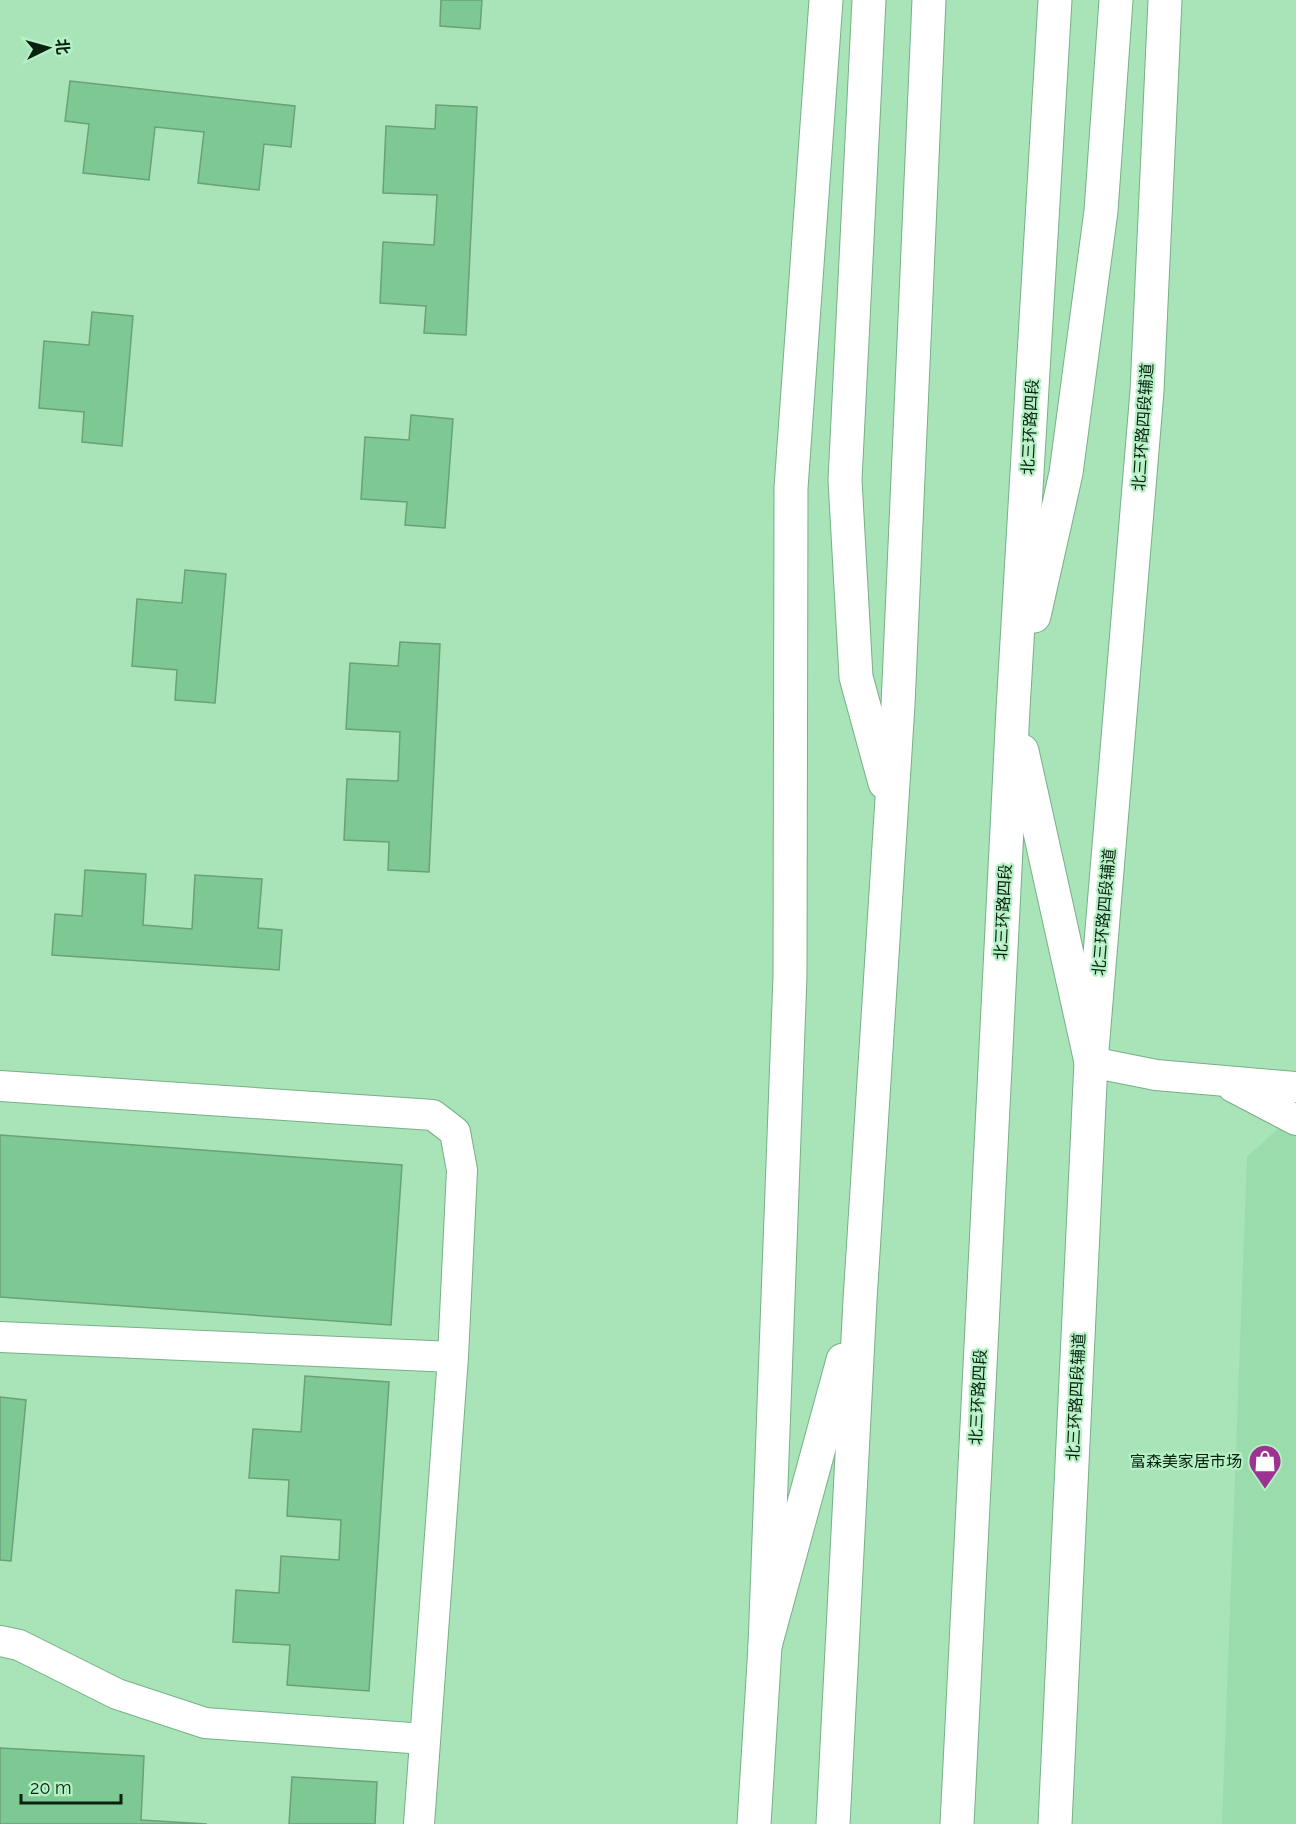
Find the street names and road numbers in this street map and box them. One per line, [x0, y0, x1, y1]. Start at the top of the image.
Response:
street label: 北三环路四段辅道 [1129, 362, 1157, 492]
street label: 北三环路四段 [1018, 379, 1042, 475]
street label: 北三环路四段辅道 [1089, 847, 1119, 977]
street label: 北三环路四段 [991, 864, 1015, 960]
street label: 北三环路四段辅道 [1063, 1333, 1089, 1461]
street label: 北三环路四段 [966, 1349, 990, 1445]

